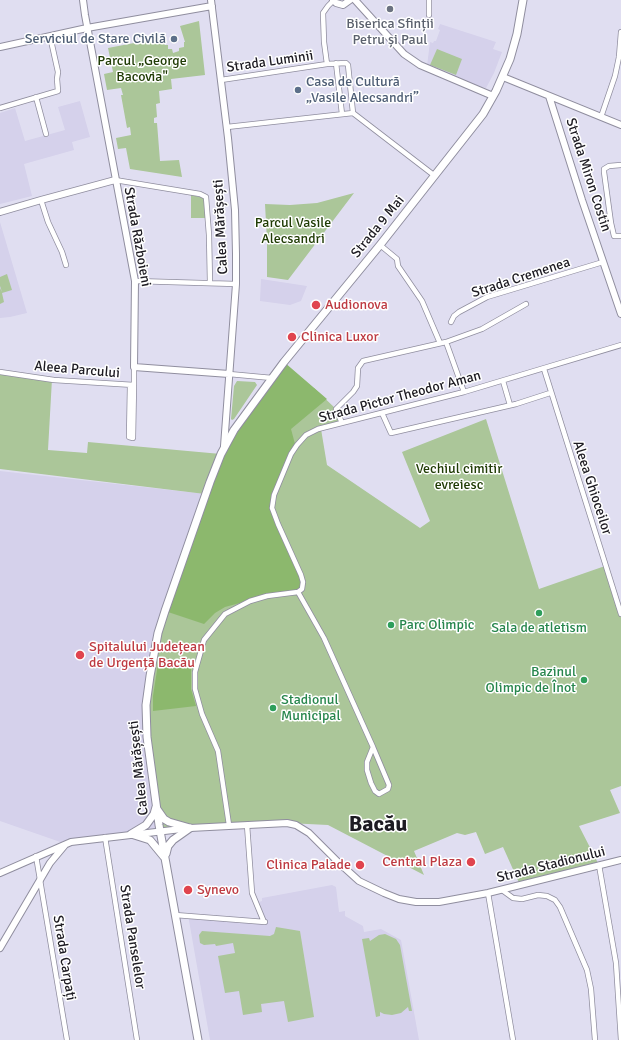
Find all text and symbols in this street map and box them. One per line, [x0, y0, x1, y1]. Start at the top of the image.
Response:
marker: Biserica Sfinții Petru și Paul [385, 4, 395, 14]
place label: Biserica Sfinții Petru și Paul [346, 16, 434, 48]
place label: Serviciul de Stare Civilă [25, 31, 166, 47]
marker: Serviciul de Stare Civilă [169, 34, 179, 44]
street label: Strada Luminii [226, 48, 314, 76]
park label: Parcul „George Bacovia" [97, 53, 187, 86]
place label: Casa de Cultură „Vasile Alecsandri” [306, 74, 419, 106]
marker: Casa de Cultură „Vasile Alecsandri” [293, 85, 303, 95]
street label: Strada Miron Costin [562, 116, 614, 234]
street label: Calea Mărășești [210, 179, 232, 275]
street label: Strada Războieni [120, 186, 154, 288]
street label: Strada 9 Mai [348, 192, 408, 262]
park label: Parcul Vasile Alecsandri [255, 215, 331, 248]
street label: Strada Cremenea [470, 254, 572, 302]
place label: Audionova [325, 297, 388, 313]
marker: Audionova [310, 299, 322, 311]
place label: Clinica Luxor [301, 329, 379, 345]
marker: Clinica Luxor [286, 331, 298, 343]
street label: Aleea Parcului [34, 358, 120, 382]
street label: Strada Pictor Theodor Aman [317, 367, 483, 427]
street label: Aleea Ghioceilor [569, 439, 615, 537]
park label: Vechiul cimitir evreiesc [416, 461, 502, 494]
marker: Sala de atletism [534, 608, 544, 618]
place label: Parc Olimpic [399, 617, 474, 633]
marker: Parc Olimpic [386, 620, 396, 630]
place label: Sala de atletism [491, 620, 587, 636]
place label: Spitalului Județean de Urgență Bacău [89, 639, 205, 672]
marker: Spitalului Județean de Urgență Bacău [74, 649, 86, 661]
place label: Bazinul Olimpic de Înot [486, 664, 576, 696]
marker: Bazinul Olimpic de Înot [579, 675, 589, 685]
place label: Stadionul Municipal [281, 692, 341, 724]
marker: Stadionul Municipal [268, 703, 278, 713]
street label: Calea Mărășești [126, 720, 152, 816]
district label: Bacău [349, 812, 407, 838]
street label: Strada Stadionului [495, 843, 607, 887]
place label: Central Plaza [382, 854, 462, 870]
marker: Central Plaza [465, 856, 477, 868]
place label: Clinica Palade [266, 857, 351, 873]
marker: Clinica Palade [354, 859, 366, 871]
place label: Synevo [197, 882, 239, 898]
street label: Strada Panselelor [115, 884, 149, 990]
marker: Synevo [182, 884, 194, 896]
street label: Strada Carpați [49, 914, 79, 1002]

